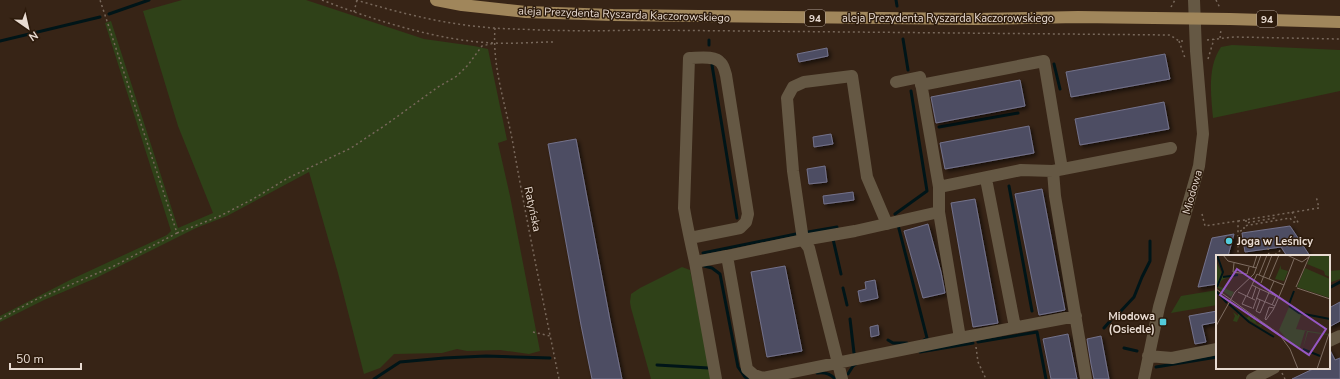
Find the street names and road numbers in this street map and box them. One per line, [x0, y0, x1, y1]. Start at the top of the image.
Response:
street label: aleja Prezydenta Ryszarda Kaczorowskiego [518, 3, 730, 26]
road number: 94 [805, 10, 825, 26]
street label: aleja Prezydenta Ryszarda Kaczorowskiego [842, 11, 1054, 26]
road number: 94 [1257, 11, 1277, 27]
street label: Miodowa [1179, 168, 1206, 216]
street label: Ratyńska [520, 185, 545, 233]

